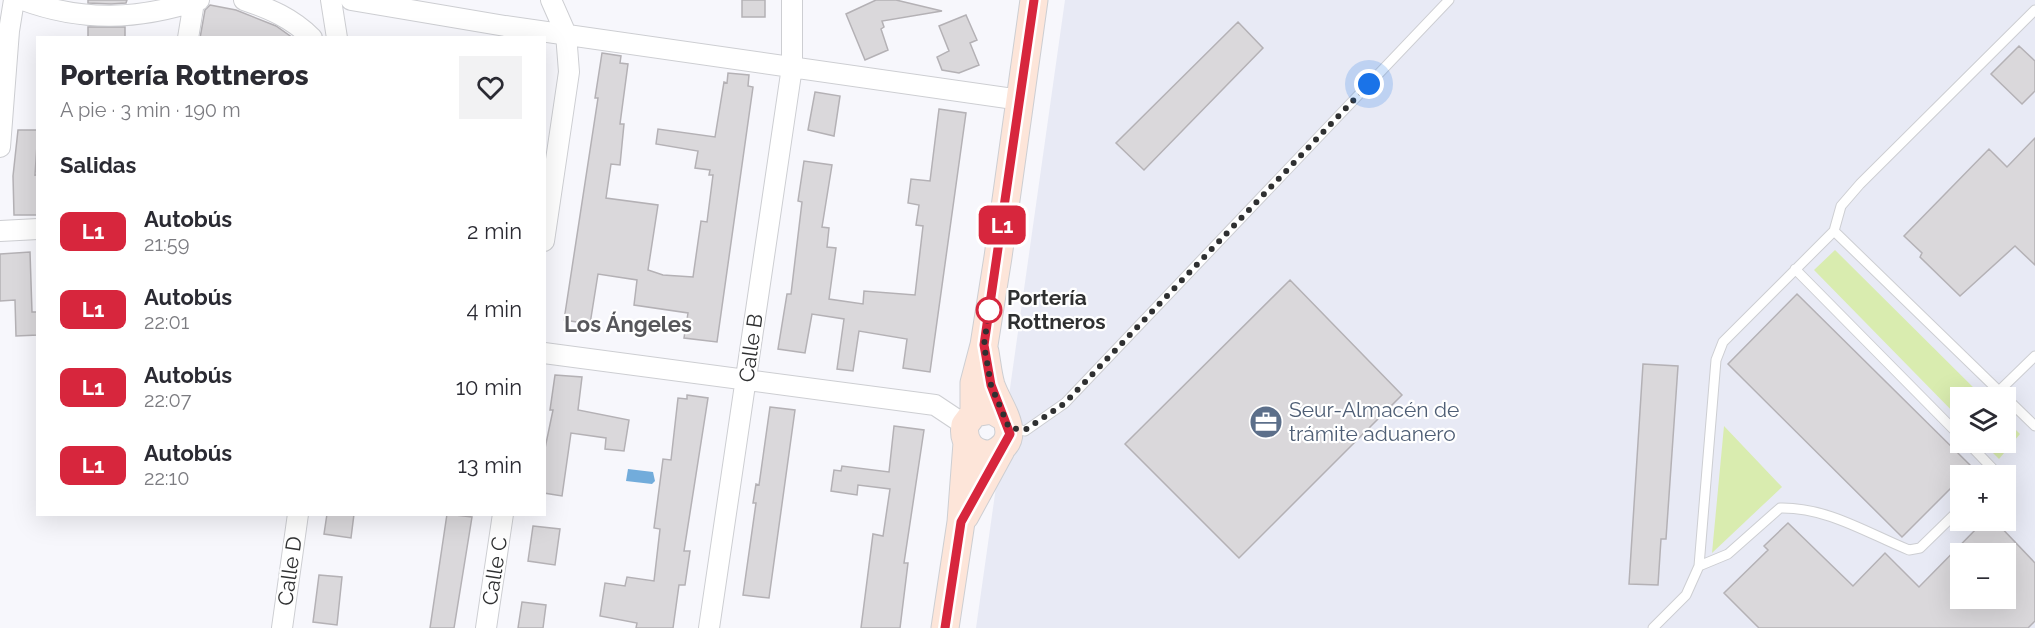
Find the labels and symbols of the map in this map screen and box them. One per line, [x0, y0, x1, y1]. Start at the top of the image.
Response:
your location [1354, 69, 1384, 99]
line badge: L1 [975, 206, 1029, 244]
place label: Portería Rottneros [1007, 285, 1106, 334]
marker: Portería Rottneros [976, 297, 1002, 323]
district label: Los Ángeles [564, 311, 692, 337]
street label: Calle B [733, 312, 768, 384]
place label: Seur-Almacén de trámite aduanero [1289, 397, 1459, 446]
office icon: Seur-Almacén de trámite aduanero [1248, 404, 1284, 440]
street label: Calle D [272, 535, 307, 607]
street label: Calle C [477, 535, 512, 607]

